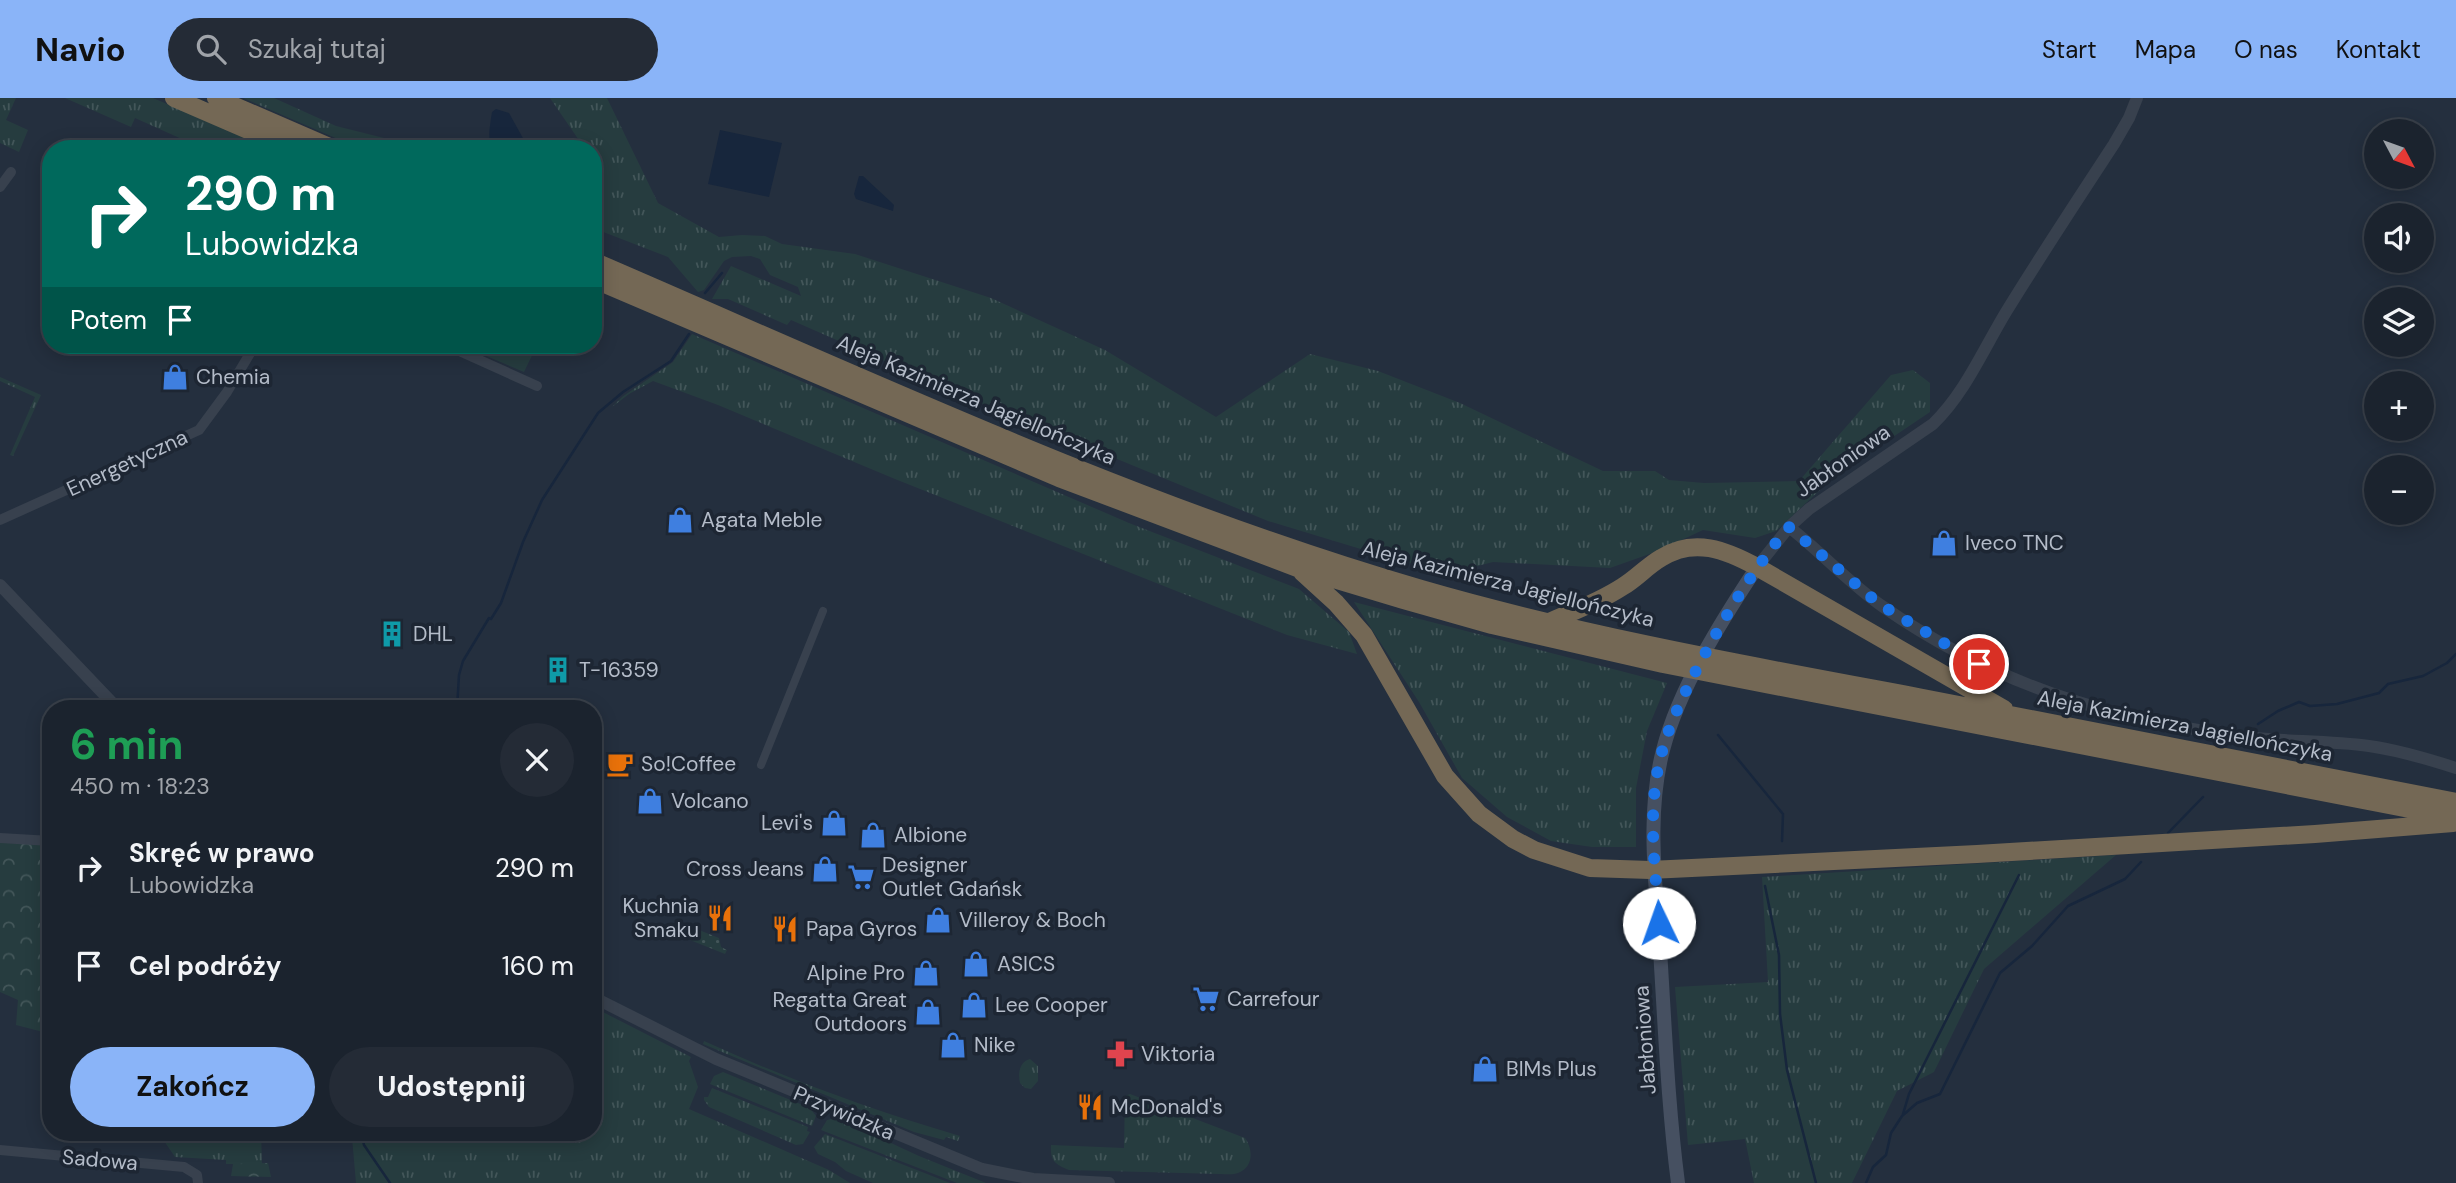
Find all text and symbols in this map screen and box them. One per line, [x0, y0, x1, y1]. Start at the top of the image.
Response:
search box [168, 18, 658, 81]
text: Navio [35, 28, 126, 71]
icon: search [192, 30, 230, 68]
text: Szukaj tutaj [248, 32, 386, 66]
text: Start [2042, 34, 2097, 65]
text: Mapa [2135, 34, 2196, 65]
text: O nas [2234, 34, 2298, 65]
text: Kontakt [2336, 34, 2421, 65]
north arrow [2364, 119, 2434, 189]
map controls [2364, 119, 2434, 525]
text: 290 m [185, 161, 336, 225]
icon: right [70, 168, 161, 259]
button: sound [2364, 203, 2434, 273]
text: Lubowidzka [185, 223, 359, 265]
button: layers [2364, 287, 2434, 357]
icon: arrive [161, 301, 199, 339]
text: Potem [70, 303, 147, 337]
street label: Aleja Kazimierza Jagiellończyka [832, 328, 1120, 472]
shop icon: Chemia [160, 362, 190, 392]
place label: Chemia [196, 363, 270, 391]
button: + [2364, 371, 2434, 441]
street label: Jabłoniowa [1790, 418, 1896, 504]
street label: Energetyczna [62, 423, 192, 503]
button: − [2364, 455, 2434, 525]
shop icon: Agata Meble [665, 505, 695, 535]
place label: Agata Meble [701, 506, 822, 534]
shop icon: Iveco TNC [1929, 528, 1959, 558]
place label: Iveco TNC [1965, 529, 2064, 557]
street label: Aleja Kazimierza Jagiellończyka [1359, 534, 1657, 634]
building icon: DHL [377, 619, 407, 649]
place label: DHL [413, 620, 453, 648]
pin [1949, 634, 2009, 694]
icon: arrive [1960, 645, 1998, 683]
building icon: T-16359 [543, 655, 573, 685]
place label: T-16359 [579, 656, 659, 684]
street label: Aleja Kazimierza Jagiellończyka [2035, 684, 2335, 768]
text: 6 min [70, 717, 183, 772]
button: close [500, 723, 574, 797]
cafe icon: So!Coffee [605, 749, 635, 779]
place label: So!Coffee [641, 750, 736, 778]
text: 450 m · 18:23 [70, 771, 210, 801]
shop icon: Volcano [635, 786, 665, 816]
place label: Volcano [671, 787, 749, 815]
shop icon: Levi's [819, 808, 849, 838]
place label: Levi's [761, 809, 813, 837]
shop icon: Albione [858, 820, 888, 850]
place label: Albione [894, 821, 967, 849]
text: Skręć w prawo [129, 836, 315, 870]
icon: right [70, 849, 108, 887]
text: 290 m [495, 851, 574, 885]
place label: Designer Outlet Gdańsk [882, 851, 1023, 903]
shop icon: Cross Jeans [810, 854, 840, 884]
place label: Cross Jeans [686, 855, 804, 883]
supermarket icon: Designer Outlet Gdańsk [846, 862, 876, 892]
text: Lubowidzka [129, 870, 254, 900]
position arrow [1622, 886, 1696, 960]
place label: Kuchnia Smaku [622, 892, 699, 944]
restaurant icon: Kuchnia Smaku [705, 903, 735, 933]
shop icon: Villeroy & Boch [923, 905, 953, 935]
place label: Villeroy & Boch [959, 906, 1106, 934]
restaurant icon: Papa Gyros [770, 914, 800, 944]
place label: Papa Gyros [806, 915, 917, 943]
icon: arrive [70, 947, 108, 985]
text: Cel podróży [129, 949, 282, 983]
text: 160 m [502, 949, 574, 983]
shop icon: ASICS [961, 949, 991, 979]
place label: ASICS [997, 950, 1055, 978]
shop icon: Alpine Pro [911, 958, 941, 988]
place label: Alpine Pro [807, 959, 905, 987]
supermarket icon: Carrefour [1191, 984, 1221, 1014]
place label: Carrefour [1227, 985, 1320, 1013]
street label: Jabłoniowa [1627, 985, 1663, 1095]
place label: Regatta Great Outdoors [772, 986, 907, 1038]
shop icon: Lee Cooper [959, 990, 989, 1020]
place label: Lee Cooper [995, 991, 1108, 1019]
shop icon: Regatta Great Outdoors [913, 997, 943, 1027]
shop icon: Nike [938, 1030, 968, 1060]
place label: Nike [974, 1031, 1015, 1059]
pharmacy icon: Viktoria [1105, 1039, 1135, 1069]
place label: Viktoria [1141, 1040, 1215, 1068]
button: Zakończ [70, 1047, 315, 1127]
button: Udostępnij [329, 1047, 574, 1127]
shop icon: BIMs Plus [1470, 1054, 1500, 1084]
place label: BIMs Plus [1506, 1055, 1597, 1083]
street label: Przywidzka [789, 1079, 899, 1147]
restaurant icon: McDonald's [1075, 1092, 1105, 1122]
place label: McDonald's [1111, 1093, 1223, 1121]
street label: Sadowa [61, 1143, 139, 1177]

